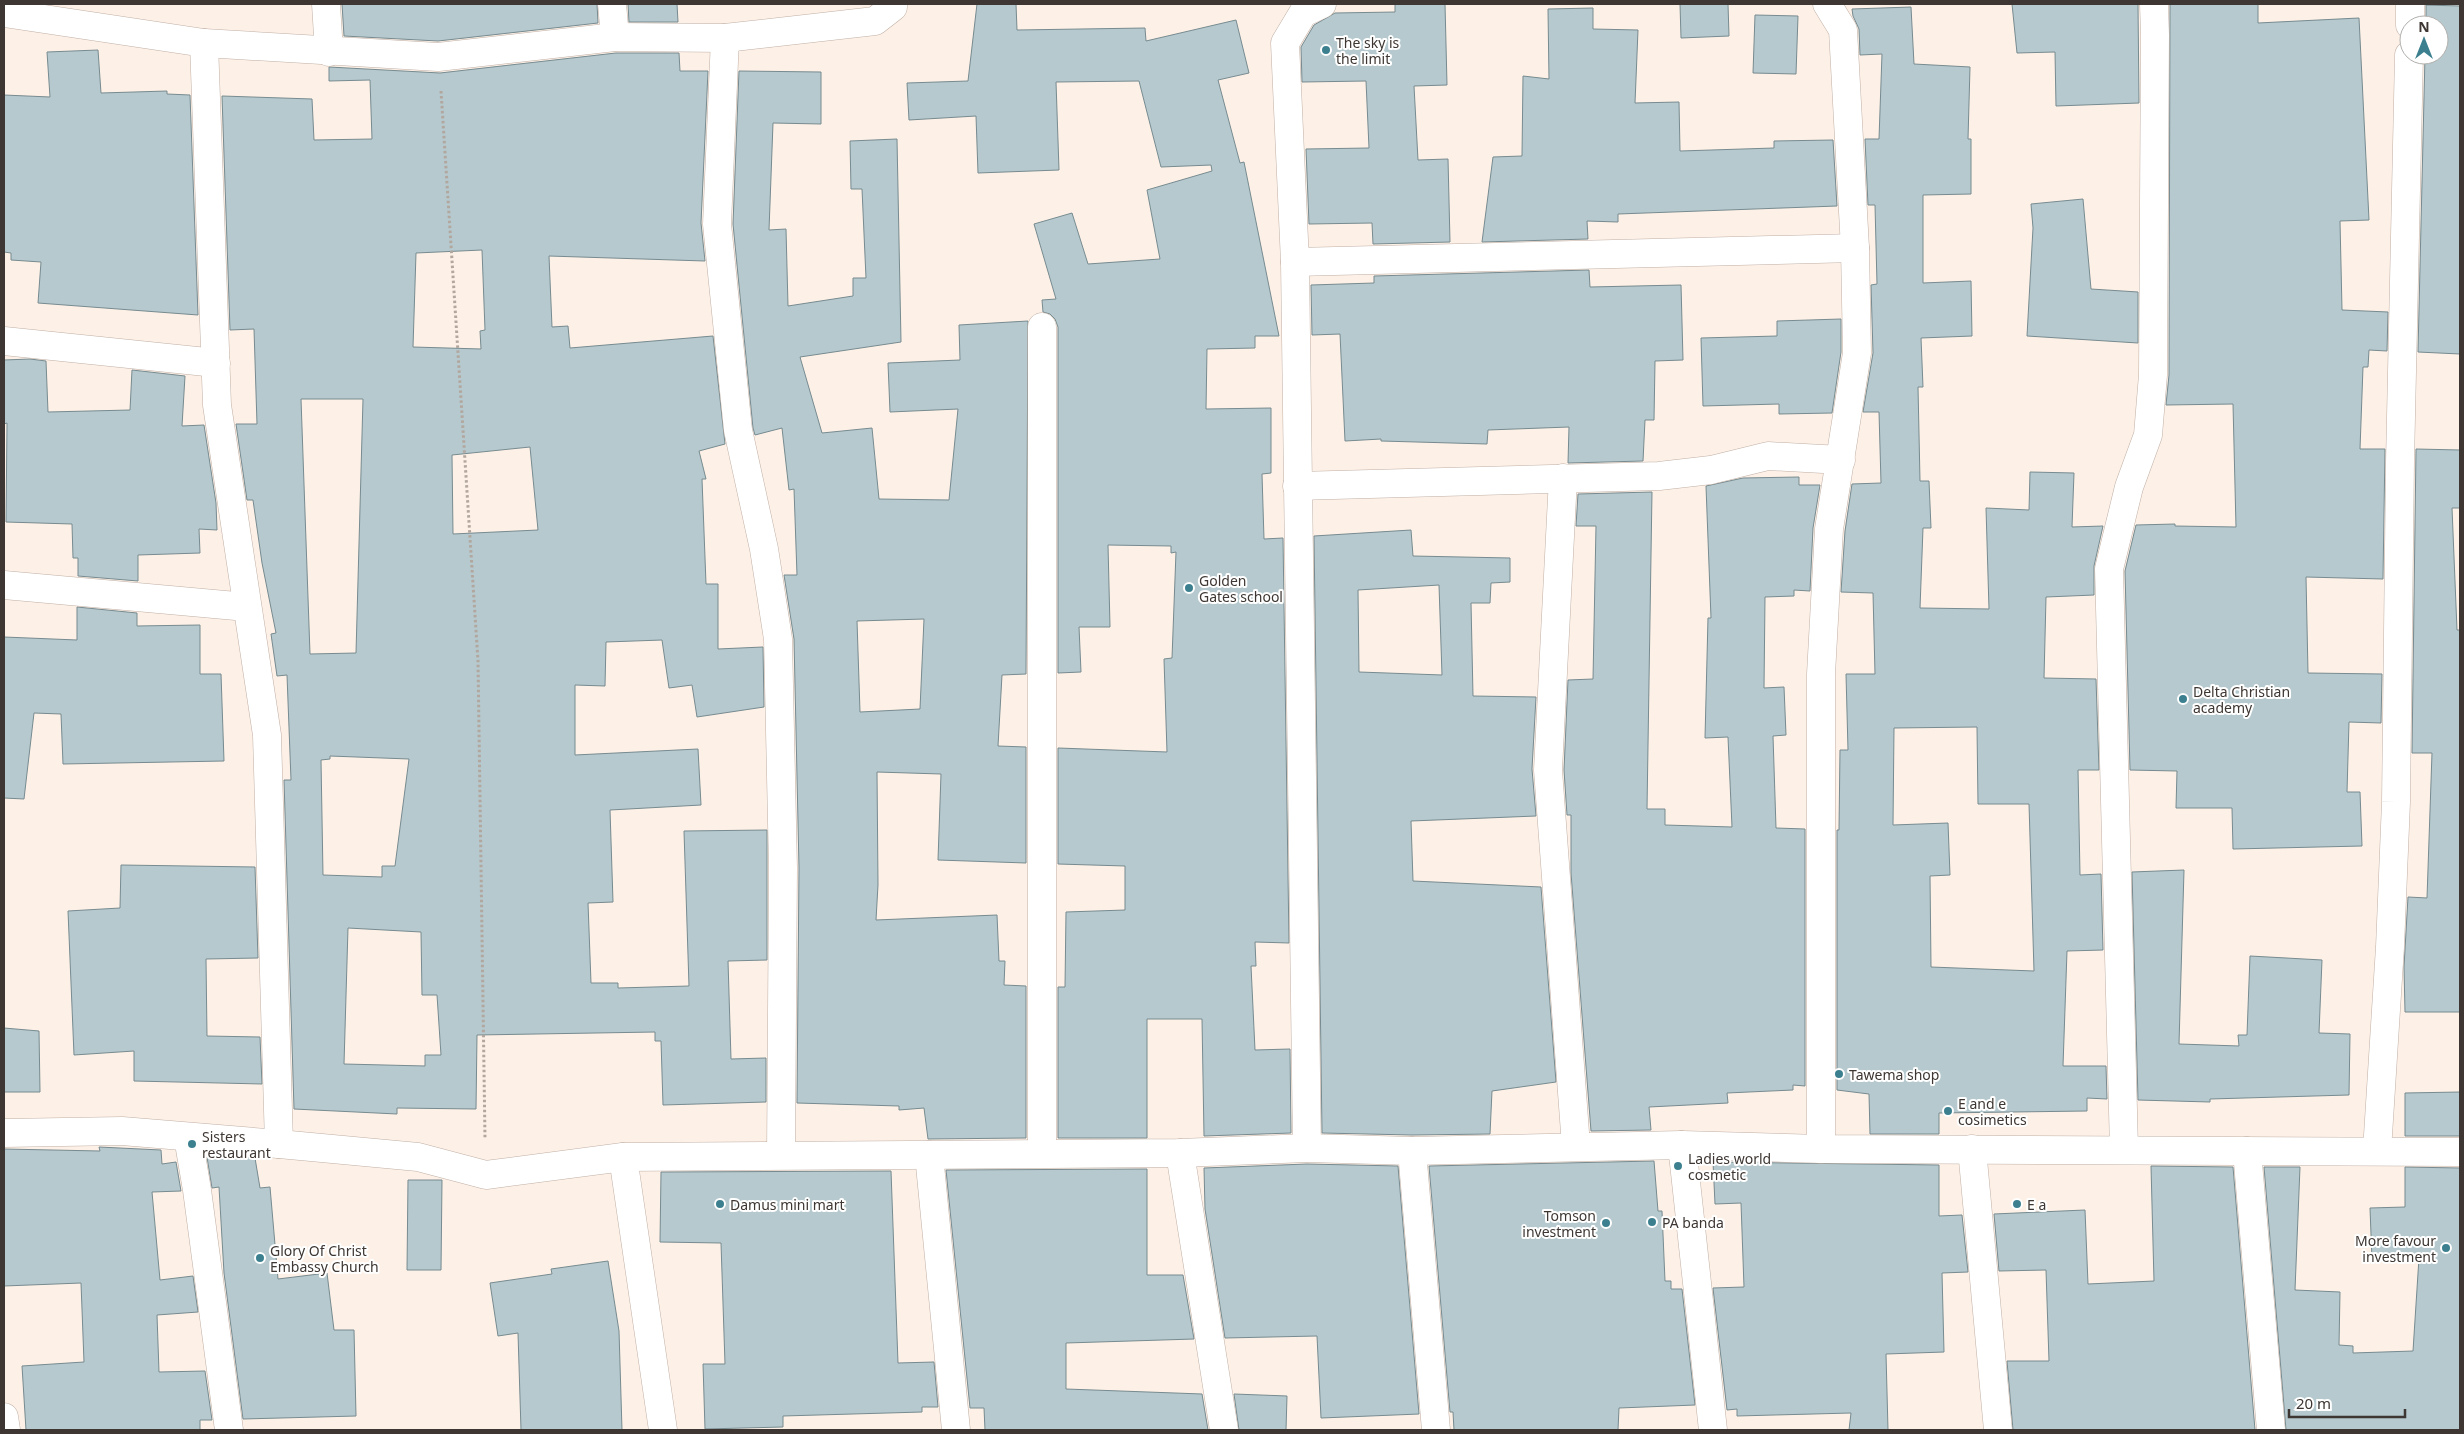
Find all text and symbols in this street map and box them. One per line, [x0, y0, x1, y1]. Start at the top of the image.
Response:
north arrow [2399, 15, 2449, 65]
text: N [2418, 17, 2430, 36]
place label: The sky is the limit [1336, 33, 1400, 68]
marker: The sky is the limit [1320, 44, 1332, 56]
place label: Golden Gates school [1199, 571, 1283, 606]
marker: Golden Gates school [1183, 582, 1195, 594]
place label: Delta Christian academy [2193, 682, 2290, 717]
marker: Delta Christian academy [2177, 693, 2189, 705]
place label: Tawema shop [1849, 1065, 1939, 1084]
marker: Tawema shop [1833, 1068, 1845, 1080]
place label: E and e cosimetics [1958, 1094, 2027, 1129]
marker: E and e cosimetics [1942, 1105, 1954, 1117]
place label: Sisters restaurant [202, 1127, 271, 1162]
marker: Sisters restaurant [186, 1138, 198, 1150]
place label: Ladies world cosmetic [1688, 1149, 1771, 1184]
marker: Ladies world cosmetic [1672, 1160, 1684, 1172]
place label: Damus mini mart [730, 1195, 845, 1214]
place label: E a [2027, 1195, 2046, 1214]
marker: Damus mini mart [714, 1198, 726, 1210]
marker: E a [2011, 1198, 2023, 1210]
place label: Tomson investment [1522, 1206, 1596, 1241]
place label: PA banda [1662, 1213, 1724, 1232]
marker: PA banda [1646, 1216, 1658, 1228]
marker: Tomson investment [1600, 1217, 1612, 1229]
place label: More favour investment [2355, 1231, 2436, 1266]
place label: Glory Of Christ Embassy Church [270, 1241, 379, 1276]
marker: More favour investment [2440, 1242, 2452, 1254]
marker: Glory Of Christ Embassy Church [254, 1252, 266, 1264]
scale bar [2289, 1386, 2405, 1418]
text: 20 m [2296, 1393, 2331, 1413]

